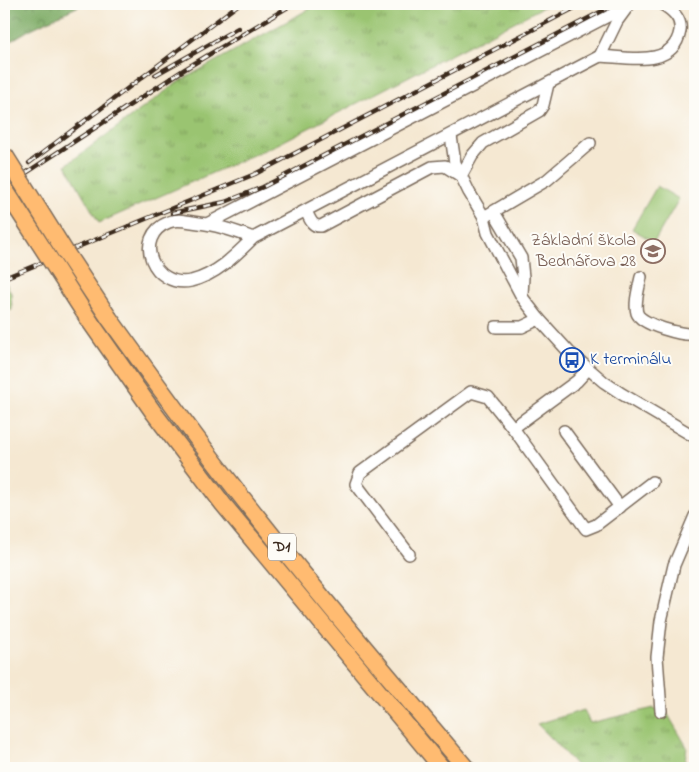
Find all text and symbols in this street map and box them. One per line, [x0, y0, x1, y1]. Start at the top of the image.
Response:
place label: Základní škola Bednářova 28 [531, 228, 636, 275]
school or university icon: Základní škola Bednářova 28 [640, 238, 666, 264]
bus stop icon: K terminálu [559, 347, 585, 373]
place label: K terminálu [590, 347, 671, 373]
road number: D1 [268, 534, 296, 560]

